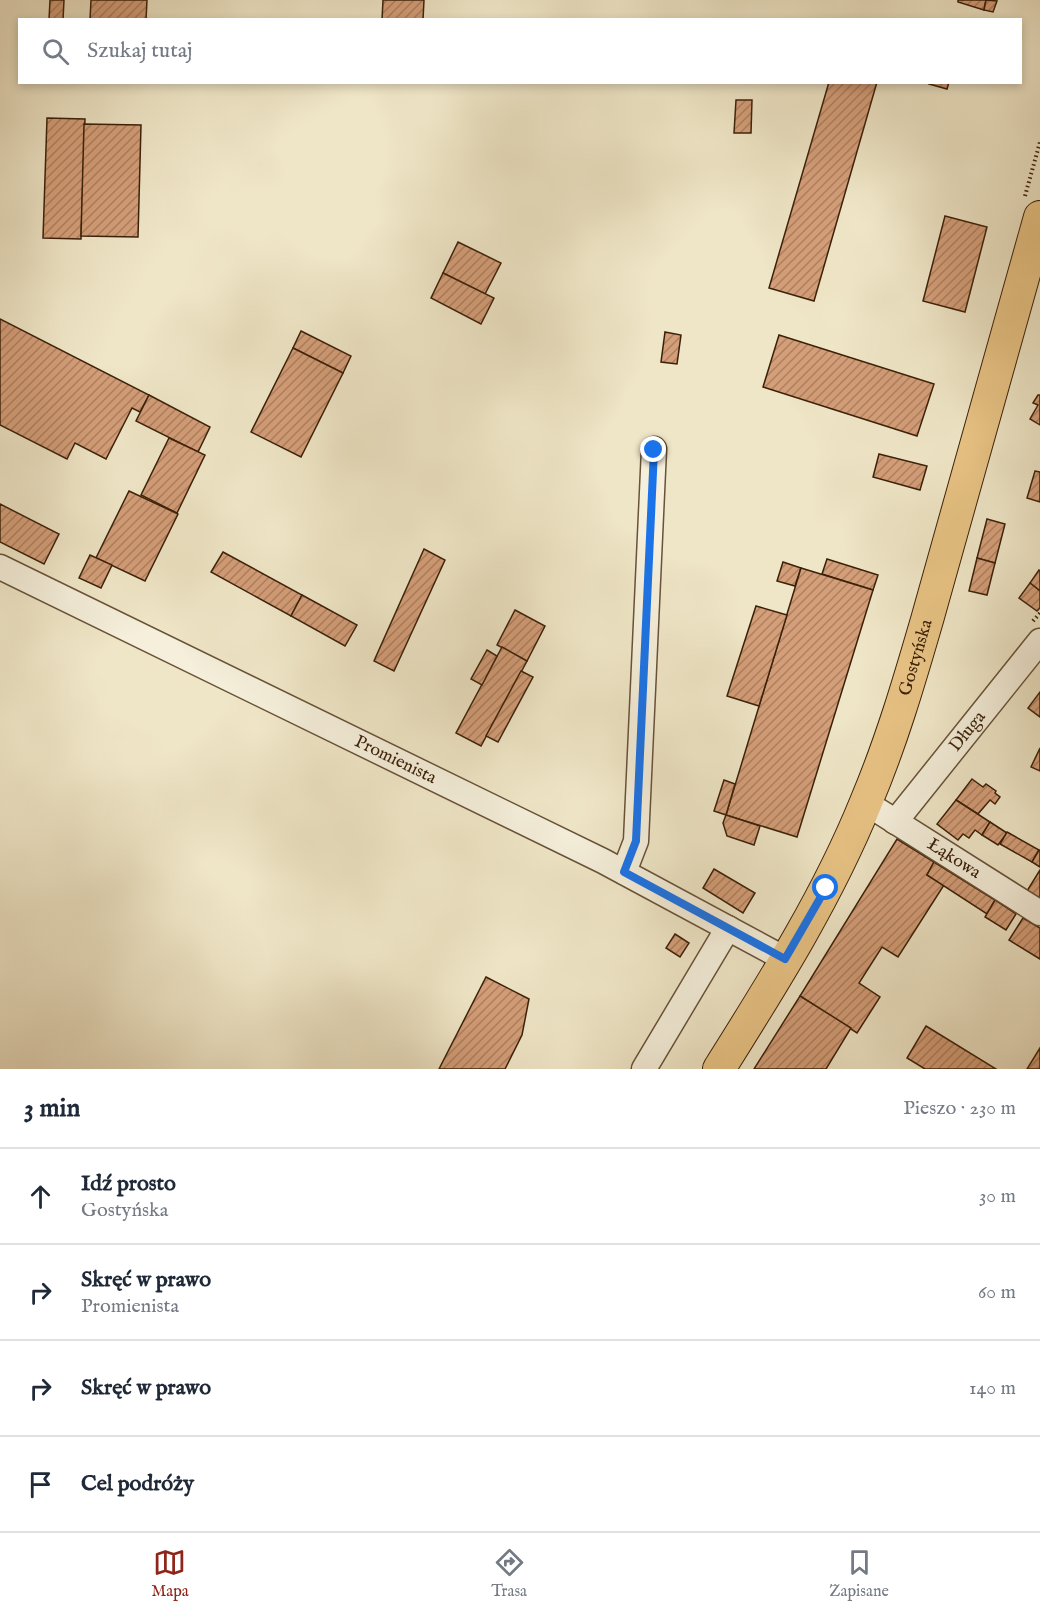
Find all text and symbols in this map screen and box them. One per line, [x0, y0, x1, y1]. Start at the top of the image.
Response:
search box [18, 18, 1022, 84]
icon: search [39, 35, 72, 68]
text: Szukaj tutaj [87, 37, 192, 65]
route end [640, 436, 666, 462]
street label: Gostyńska [894, 616, 938, 699]
street label: Długa [944, 706, 991, 757]
street label: Promienista [351, 730, 440, 790]
street label: Łąkowa [923, 833, 985, 884]
route start [812, 874, 838, 900]
text: 3 min [24, 1092, 80, 1125]
text: Pieszo · 230 m [903, 1096, 1016, 1121]
text: Idź prosto [81, 1170, 176, 1198]
icon: ahead [24, 1180, 57, 1213]
text: 30 m [979, 1184, 1016, 1209]
text: Gostyńska [81, 1198, 168, 1223]
text: Skręć w prawo [81, 1266, 211, 1294]
icon: right [24, 1276, 57, 1309]
text: 60 m [978, 1280, 1016, 1305]
text: Promienista [81, 1294, 179, 1319]
icon: right [24, 1372, 57, 1405]
text: Skręć w prawo [81, 1374, 211, 1402]
text: 140 m [969, 1376, 1016, 1401]
icon: arrive [24, 1468, 57, 1501]
text: Cel podróży [81, 1470, 194, 1498]
tab: Mapa [151, 1546, 189, 1602]
tab: Trasa [491, 1546, 527, 1602]
tab: Zapisane [829, 1546, 889, 1602]

